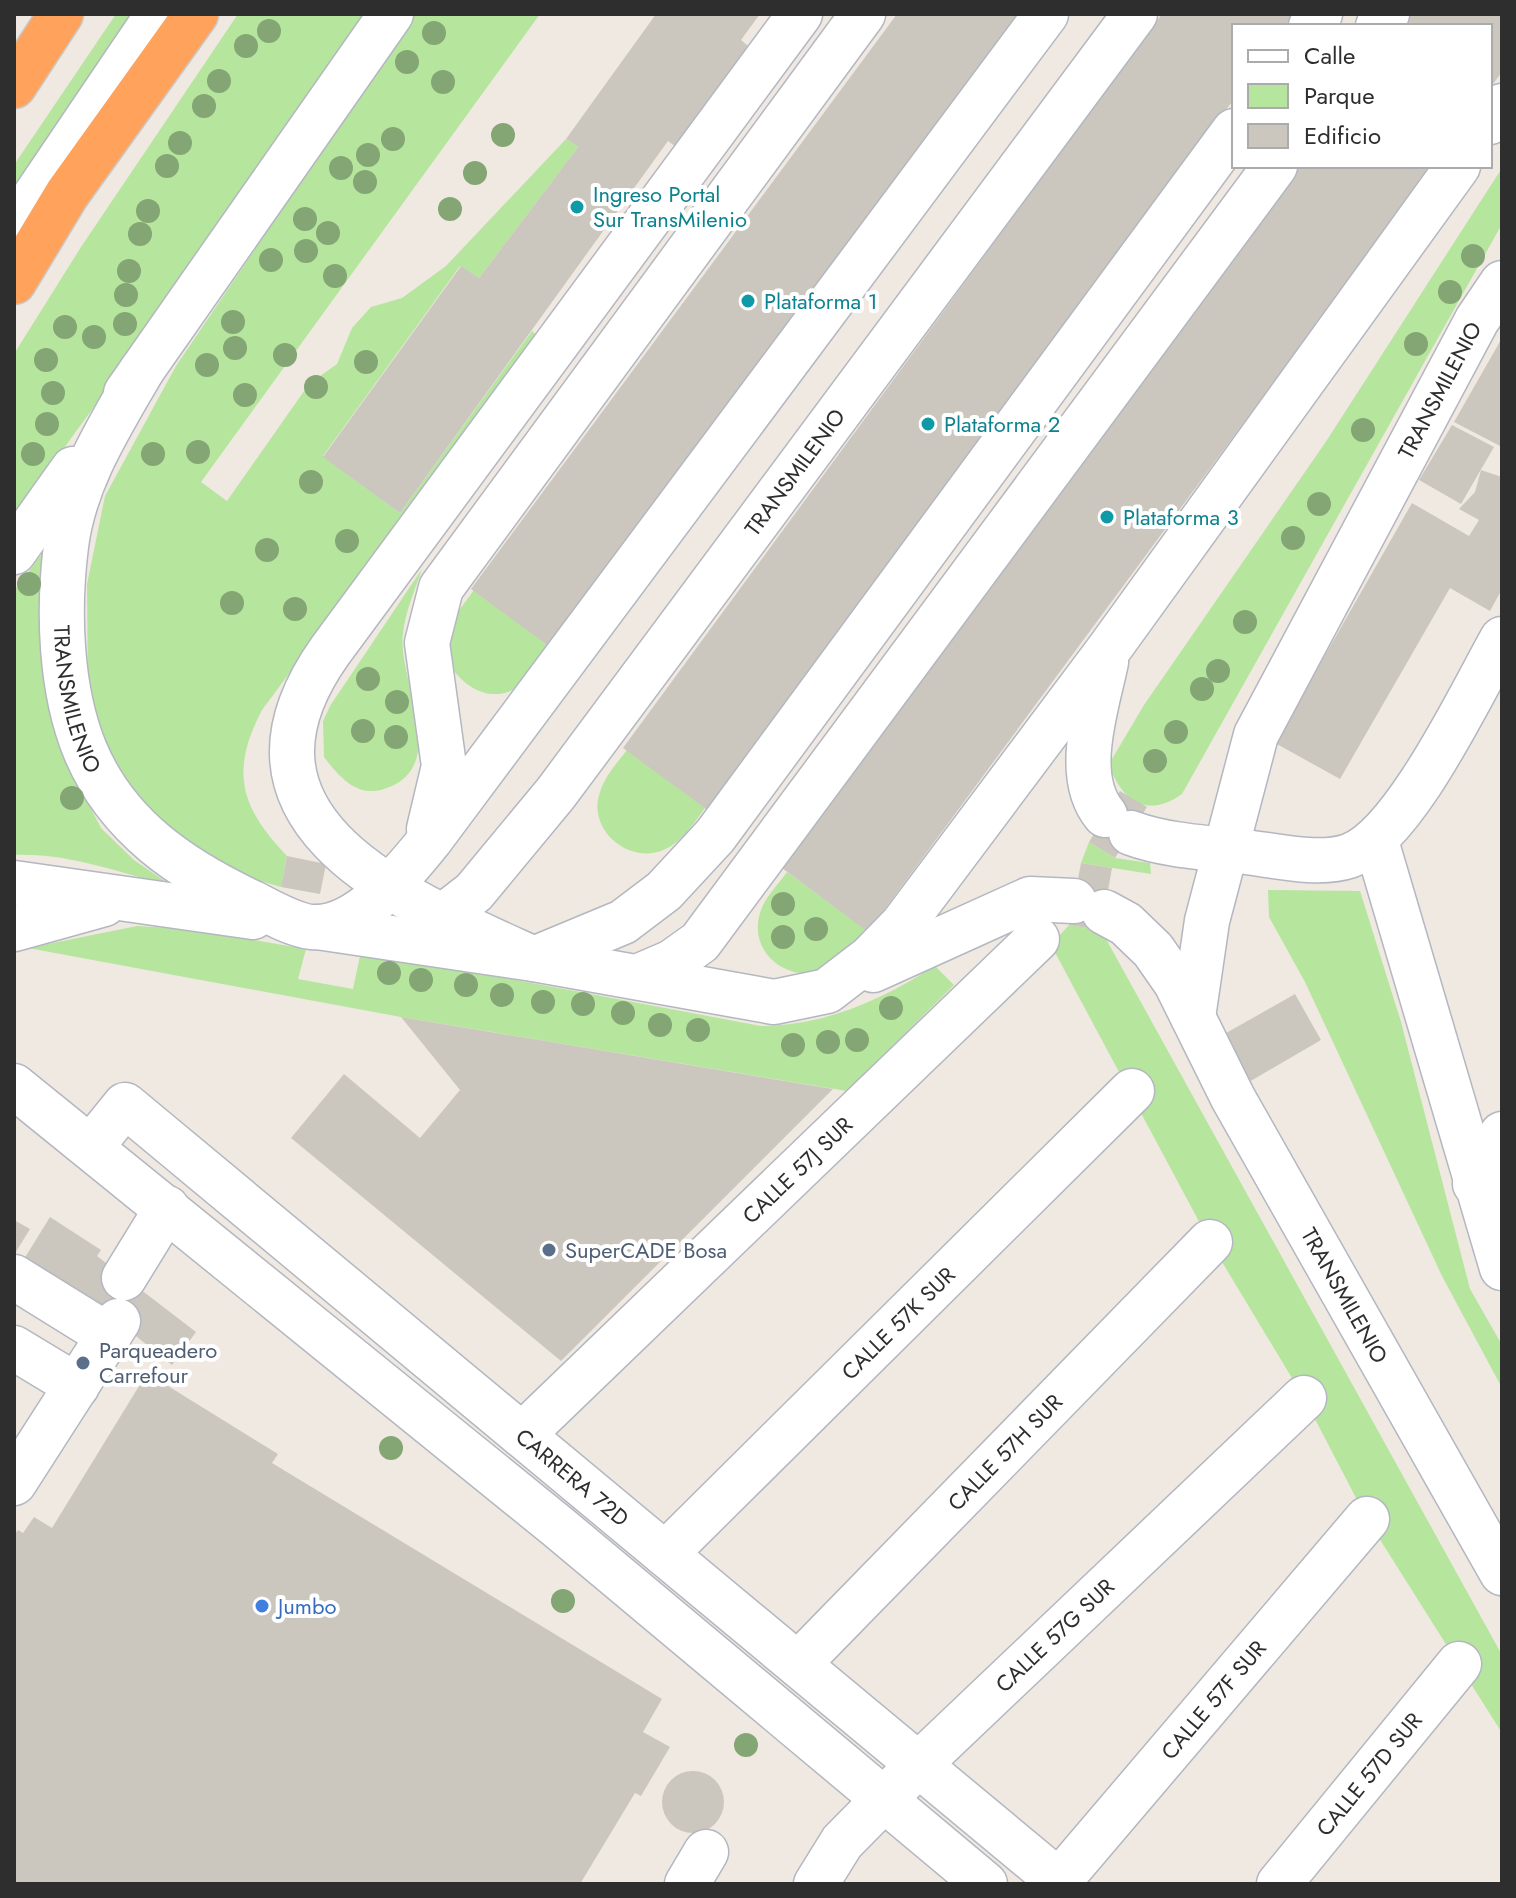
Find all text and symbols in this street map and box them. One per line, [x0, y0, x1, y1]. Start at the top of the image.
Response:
legend [1232, 24, 1492, 168]
text: Calle [1304, 38, 1355, 73]
text: Parque [1304, 78, 1375, 113]
text: Edificio [1304, 118, 1381, 153]
place label: Ingreso Portal Sur TransMilenio [593, 178, 747, 235]
marker: Ingreso Portal Sur TransMilenio [568, 198, 586, 216]
place label: Plataforma 1 [764, 285, 878, 317]
marker: Plataforma 1 [739, 292, 757, 310]
street label: TRANSMILENIO [1390, 316, 1489, 464]
street label: TRANSMILENIO [737, 402, 853, 542]
place label: Plataforma 2 [944, 408, 1060, 440]
marker: Plataforma 2 [919, 415, 937, 433]
place label: Plataforma 3 [1123, 501, 1239, 533]
marker: Plataforma 3 [1098, 508, 1116, 526]
street label: TRANSMILENIO [46, 625, 109, 778]
street label: CALLE 57J SUR [735, 1109, 860, 1231]
street label: TRANSMILENIO [1294, 1222, 1396, 1369]
place label: SuperCADE Bosa [565, 1234, 727, 1266]
marker: SuperCADE Bosa [540, 1241, 558, 1259]
street label: CALLE 57K SUR [834, 1259, 963, 1387]
place label: Parqueadero Carrefour [99, 1334, 217, 1391]
marker: Parqueadero Carrefour [74, 1354, 92, 1372]
street label: CALLE 57H SUR [940, 1386, 1070, 1518]
street label: CARRERA 72D [509, 1420, 636, 1534]
street label: CALLE 57G SUR [988, 1570, 1122, 1700]
place label: Jumbo [275, 1590, 337, 1622]
marker: Jumbo [253, 1597, 271, 1615]
street label: CALLE 57F SUR [1153, 1633, 1274, 1766]
street label: CALLE 57D SUR [1309, 1705, 1430, 1843]

